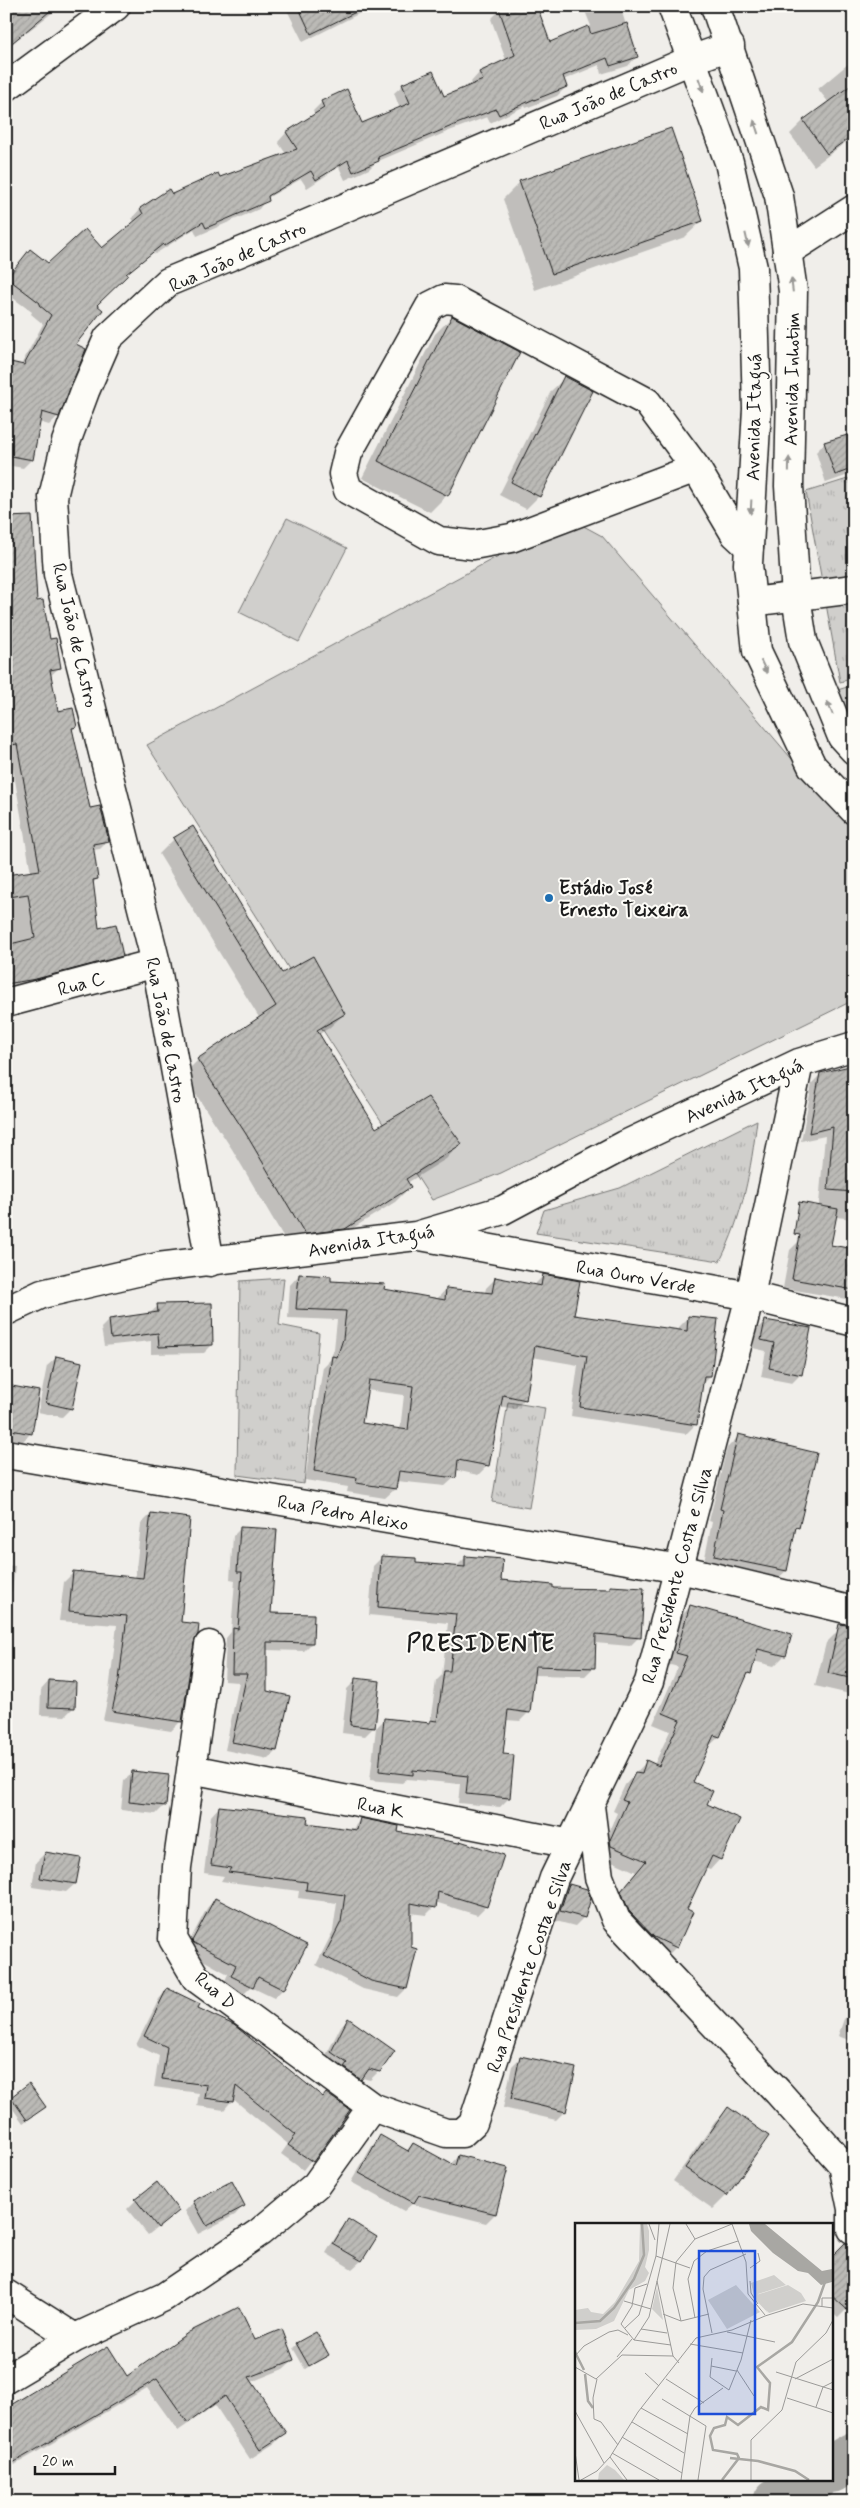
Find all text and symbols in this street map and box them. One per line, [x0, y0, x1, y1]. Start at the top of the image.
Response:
street label: Rua João de Castro [536, 56, 681, 137]
one-way arrow [697, 78, 705, 93]
one-way arrow [752, 119, 759, 134]
street label: Rua João de Castro [165, 216, 310, 299]
one-way arrow [743, 233, 751, 248]
one-way arrow [787, 276, 795, 292]
street label: Avenida Inhotim [779, 312, 806, 446]
street label: Avenida Itaguá [741, 353, 771, 481]
one-way arrow [786, 456, 794, 472]
one-way arrow [746, 499, 754, 515]
street label: Rua João de Castro [46, 561, 103, 710]
one-way arrow [761, 660, 769, 674]
one-way arrow [826, 700, 834, 715]
place label: Estádio José Ernesto Teixeira [559, 876, 689, 923]
marker: Estádio José Ernesto Teixeira [543, 892, 555, 904]
street label: Rua João de Castro [139, 955, 192, 1105]
street label: Rua C [55, 966, 108, 1003]
street label: Avenida Itaguá [681, 1053, 809, 1132]
street label: Avenida Itaguá [306, 1219, 437, 1267]
street label: Rua Ouro Verde [574, 1255, 698, 1300]
street label: Rua Presidente Costa e Silva [636, 1464, 718, 1687]
street label: Rua Pedro Aleixo [275, 1490, 410, 1537]
district label: PRESIDENTE [406, 1629, 556, 1660]
street label: Rua K [355, 1792, 407, 1825]
street label: Rua Presidente Costa e Silva [481, 1857, 578, 2076]
street label: Rua D [189, 1966, 241, 2016]
inset map [575, 2223, 832, 2480]
scale bar [35, 2443, 115, 2475]
text: 20 m [42, 2452, 74, 2472]

